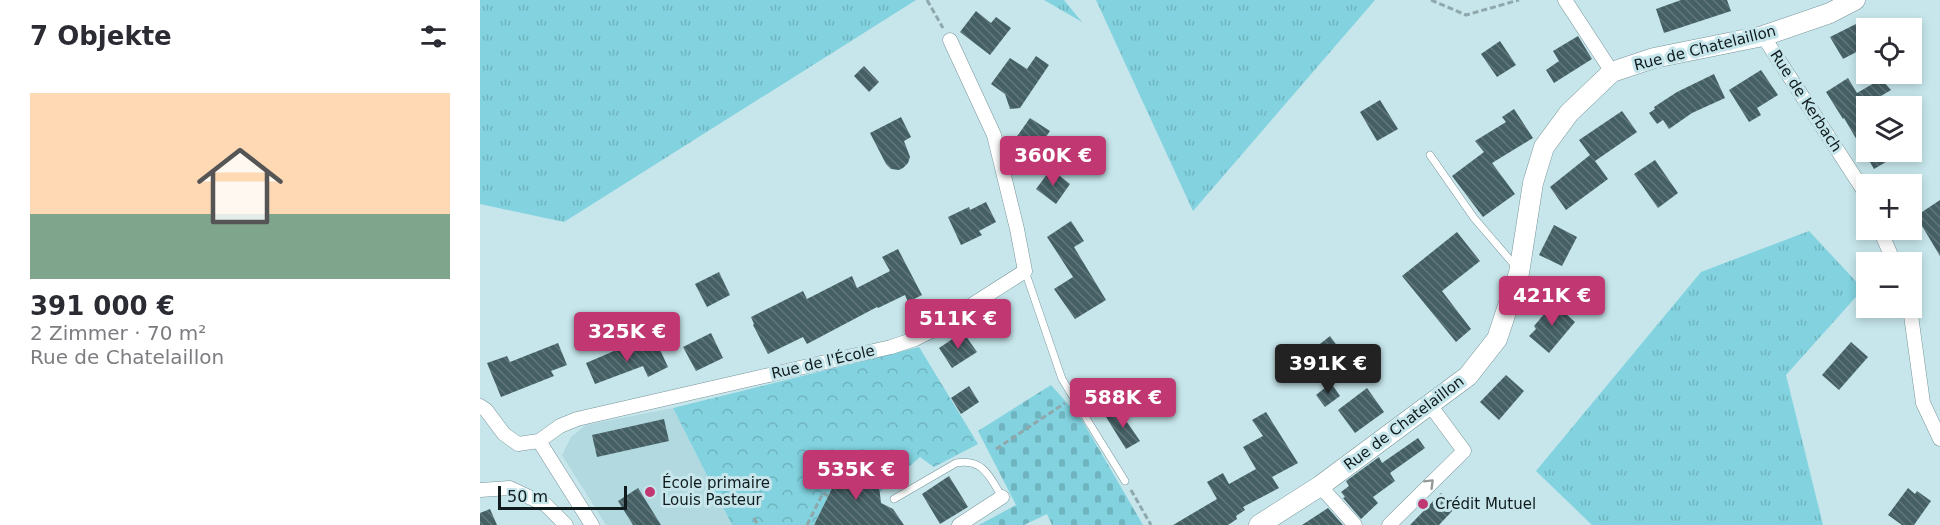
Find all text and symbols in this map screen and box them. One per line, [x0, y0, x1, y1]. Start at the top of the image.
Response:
map controls [1856, 18, 1922, 318]
button: locate [1856, 18, 1922, 84]
icon: filters [417, 20, 450, 53]
text: 7 Objekte [30, 21, 172, 51]
street label: Rue de Chatelaillon [1632, 22, 1778, 74]
street label: Rue de Kerbach [1766, 47, 1846, 155]
button: layers [1856, 96, 1922, 162]
icon: home [186, 132, 294, 240]
pin: 360K € [1004, 136, 1102, 187]
text: 360K € [1014, 143, 1092, 167]
button: + [1856, 174, 1922, 240]
button: − [1856, 252, 1922, 318]
pin: 421K € [1503, 276, 1601, 327]
text: 421K € [1513, 283, 1591, 307]
text: 391 000 € [30, 291, 175, 321]
pin: 511K € [909, 299, 1007, 350]
text: 511K € [919, 306, 997, 330]
pin: 325K € [578, 312, 676, 363]
text: 325K € [588, 319, 666, 343]
text: 2 Zimmer · 70 m² [30, 321, 206, 345]
street label: Rue de l'École [769, 340, 876, 383]
pin: 391K € [1279, 344, 1377, 395]
text: Rue de Chatelaillon [30, 345, 224, 369]
text: 391K € [1289, 351, 1367, 375]
street label: Rue de Chatelaillon [1340, 372, 1468, 474]
pin: 588K € [1074, 378, 1172, 429]
text: 588K € [1084, 385, 1162, 409]
pin: 535K € [807, 450, 905, 501]
text: 535K € [817, 457, 895, 481]
place label: École primaire Louis Pasteur [662, 473, 770, 509]
one-way arrow [1423, 480, 1434, 490]
scale bar [498, 483, 627, 510]
marker: École primaire Louis Pasteur [643, 485, 657, 499]
text: 50 m [507, 487, 548, 506]
place label: Crédit Mutuel [1435, 495, 1536, 513]
marker: Crédit Mutuel [1416, 497, 1430, 511]

